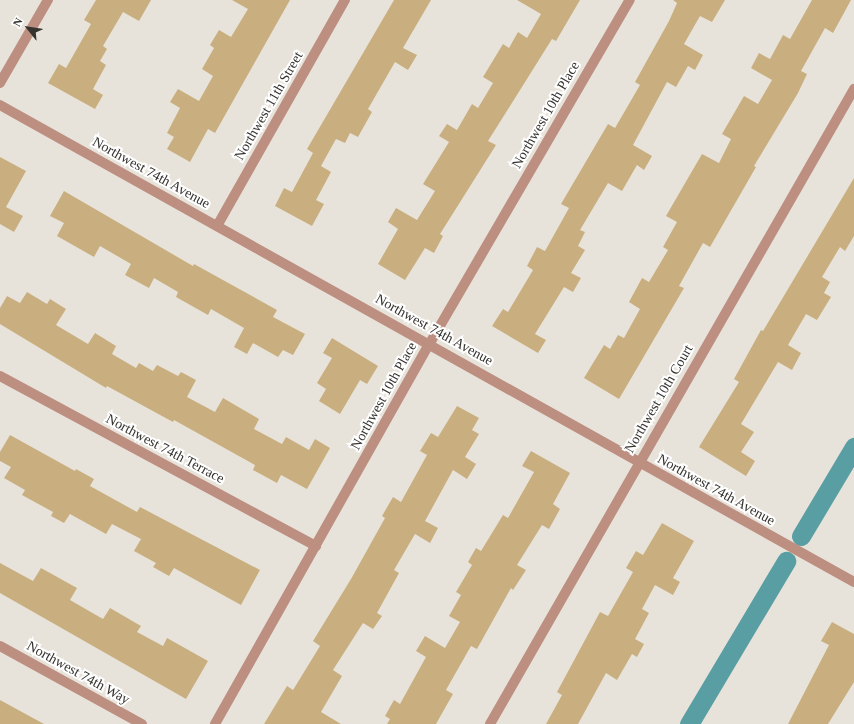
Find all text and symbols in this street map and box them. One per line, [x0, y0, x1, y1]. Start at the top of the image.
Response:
north arrow [8, 8, 48, 48]
text: N [10, 16, 25, 28]
street label: Northwest 11th Street [231, 49, 307, 163]
street label: Northwest 10th Place [509, 59, 583, 171]
street label: Northwest 74th Avenue [89, 133, 213, 213]
street label: Northwest 74th Avenue [372, 290, 496, 370]
street label: Northwest 10th Place [347, 339, 421, 453]
street label: Northwest 10th Court [621, 342, 697, 456]
street label: Northwest 74th Terrace [103, 411, 227, 487]
street label: Northwest 74th Avenue [654, 450, 778, 530]
street label: Northwest 74th Way [23, 638, 133, 708]

